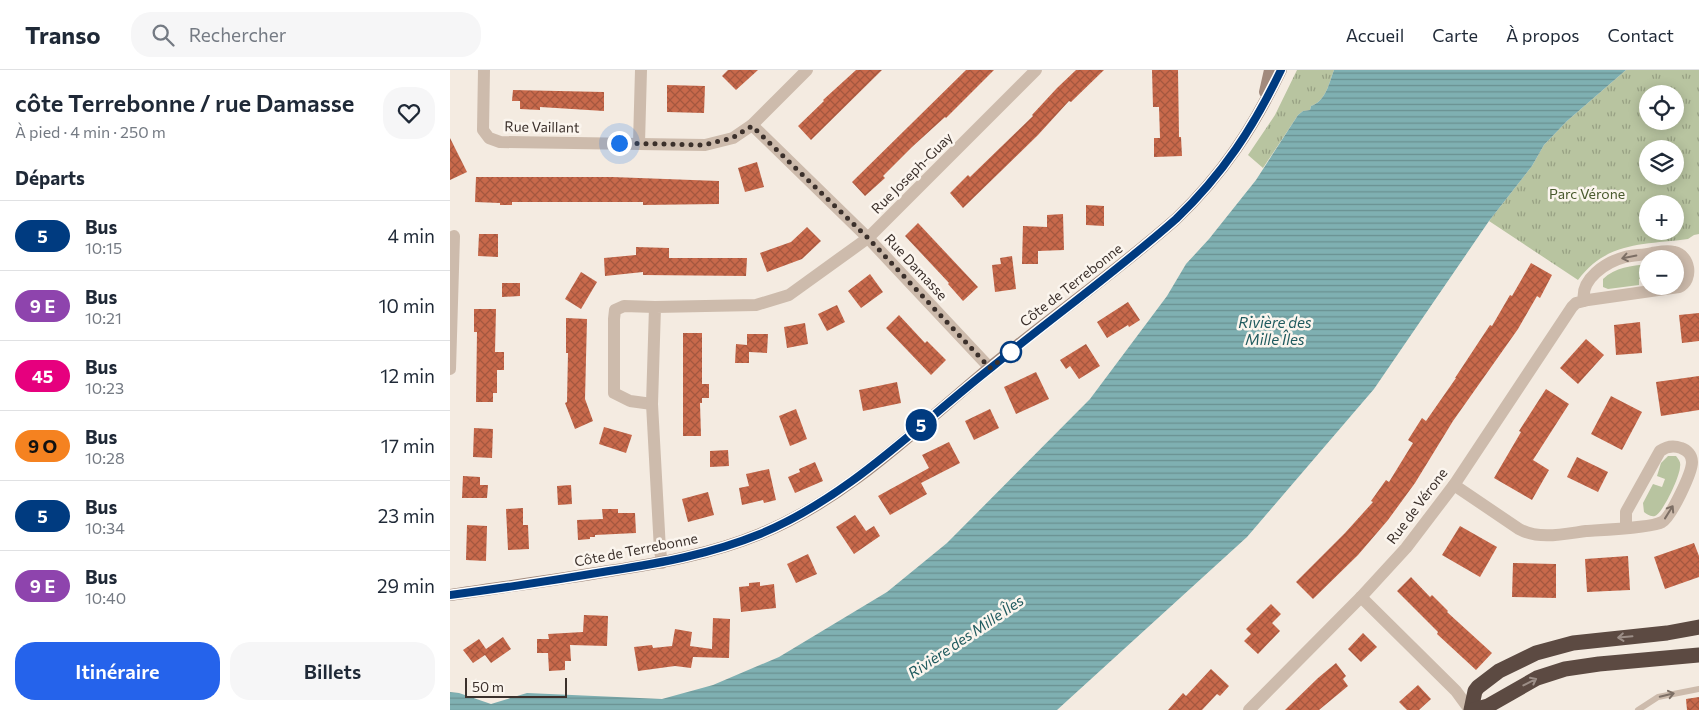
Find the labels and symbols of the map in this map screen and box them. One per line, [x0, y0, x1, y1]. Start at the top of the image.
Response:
street label: Rue Vaillant [504, 117, 580, 136]
street label: Rue Joseph-Guay [867, 128, 956, 217]
your location [607, 131, 632, 156]
park label: Parc Vérone [1549, 185, 1625, 202]
street label: Rue Damasse [881, 230, 951, 303]
street label: Côte de Terrebonne [1016, 239, 1125, 330]
one-way arrow [1621, 253, 1637, 262]
water label: Rivière des Mille Îles [1238, 313, 1312, 348]
unlabelled marker [1000, 341, 1022, 363]
line badge: 5 [905, 409, 937, 441]
street label: Rue de Vérone [1383, 464, 1451, 547]
one-way arrow [1665, 506, 1675, 520]
street label: Côte de Terrebonne [573, 529, 699, 570]
water label: Rivière des Mille Îles [904, 590, 1027, 682]
one-way arrow [1618, 632, 1634, 642]
scale bar [465, 675, 568, 698]
one-way arrow [1522, 677, 1537, 686]
one-way arrow [1658, 690, 1674, 699]

